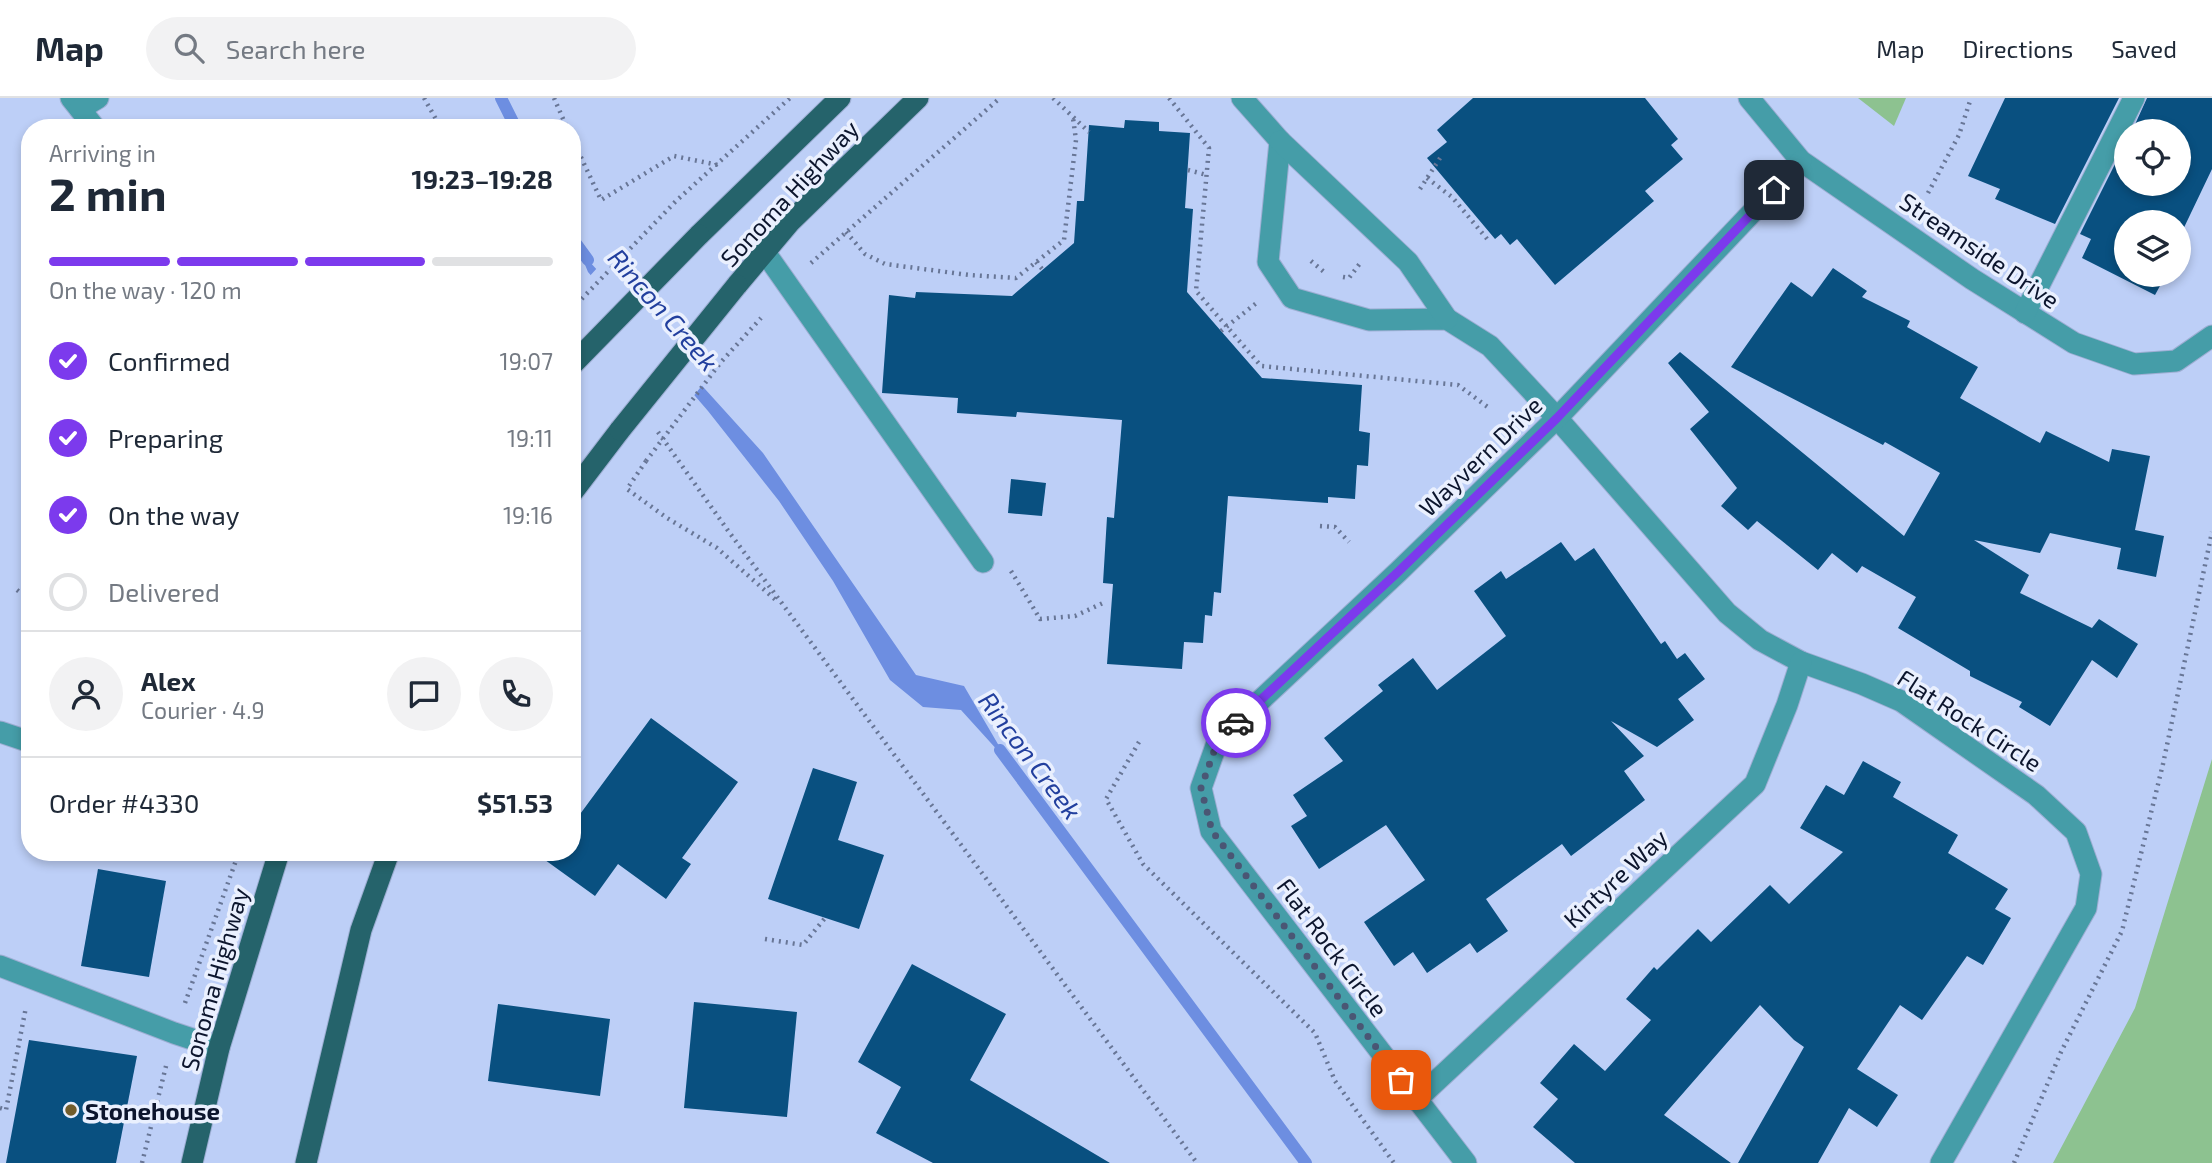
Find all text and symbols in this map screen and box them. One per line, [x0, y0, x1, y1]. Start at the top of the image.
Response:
search box [146, 17, 636, 80]
text: Map [35, 28, 104, 68]
icon: search [170, 29, 208, 67]
text: Search here [226, 33, 365, 64]
text: Map [1876, 34, 1924, 63]
text: Directions [1962, 34, 2073, 63]
text: Saved [2111, 34, 2177, 63]
street label: Sonoma Highway [714, 114, 864, 272]
map controls [2114, 119, 2191, 287]
button: locate [2114, 119, 2191, 196]
text: Arriving in [49, 139, 156, 167]
pin [1744, 160, 1804, 220]
text: 19:23–19:28 [412, 163, 553, 194]
text: 2 min [49, 165, 167, 220]
icon: home [1755, 171, 1793, 209]
street label: Streamside Drive [1895, 186, 2065, 314]
button: layers [2114, 210, 2191, 287]
water label: Rincon Creek [603, 242, 725, 376]
text: On the way · 120 m [49, 276, 242, 304]
icon: check [49, 342, 87, 380]
text: Confirmed [108, 345, 231, 376]
text: 19:07 [500, 347, 553, 375]
street label: Wayvern Drive [1412, 390, 1548, 522]
icon: check [49, 419, 87, 457]
text: Preparing [108, 422, 223, 453]
text: 19:11 [507, 424, 553, 452]
icon: check [49, 496, 87, 534]
text: On the way [108, 499, 239, 530]
text: 19:16 [503, 501, 553, 529]
text: Delivered [108, 576, 220, 607]
button: person [49, 657, 123, 731]
button: chat [387, 657, 461, 731]
button: phone [479, 657, 553, 731]
street label: Flat Rock Circle [1893, 663, 2047, 777]
text: Alex [141, 665, 196, 696]
water label: Rincon Creek [973, 685, 1089, 825]
courier [1201, 688, 1271, 758]
text: Courier · 4.9 [141, 696, 265, 724]
icon: car [1217, 704, 1255, 742]
text: Order #4330 [49, 787, 199, 818]
text: $51.53 [477, 787, 553, 818]
street label: Kintyre Way [1557, 822, 1673, 933]
street label: Flat Rock Circle [1272, 872, 1394, 1022]
street label: Sonoma Highway [174, 884, 254, 1074]
pin [1371, 1050, 1431, 1110]
icon: bag [1382, 1061, 1420, 1099]
place label: Stonehouse [85, 1096, 220, 1125]
marker: Stonehouse [63, 1102, 79, 1118]

